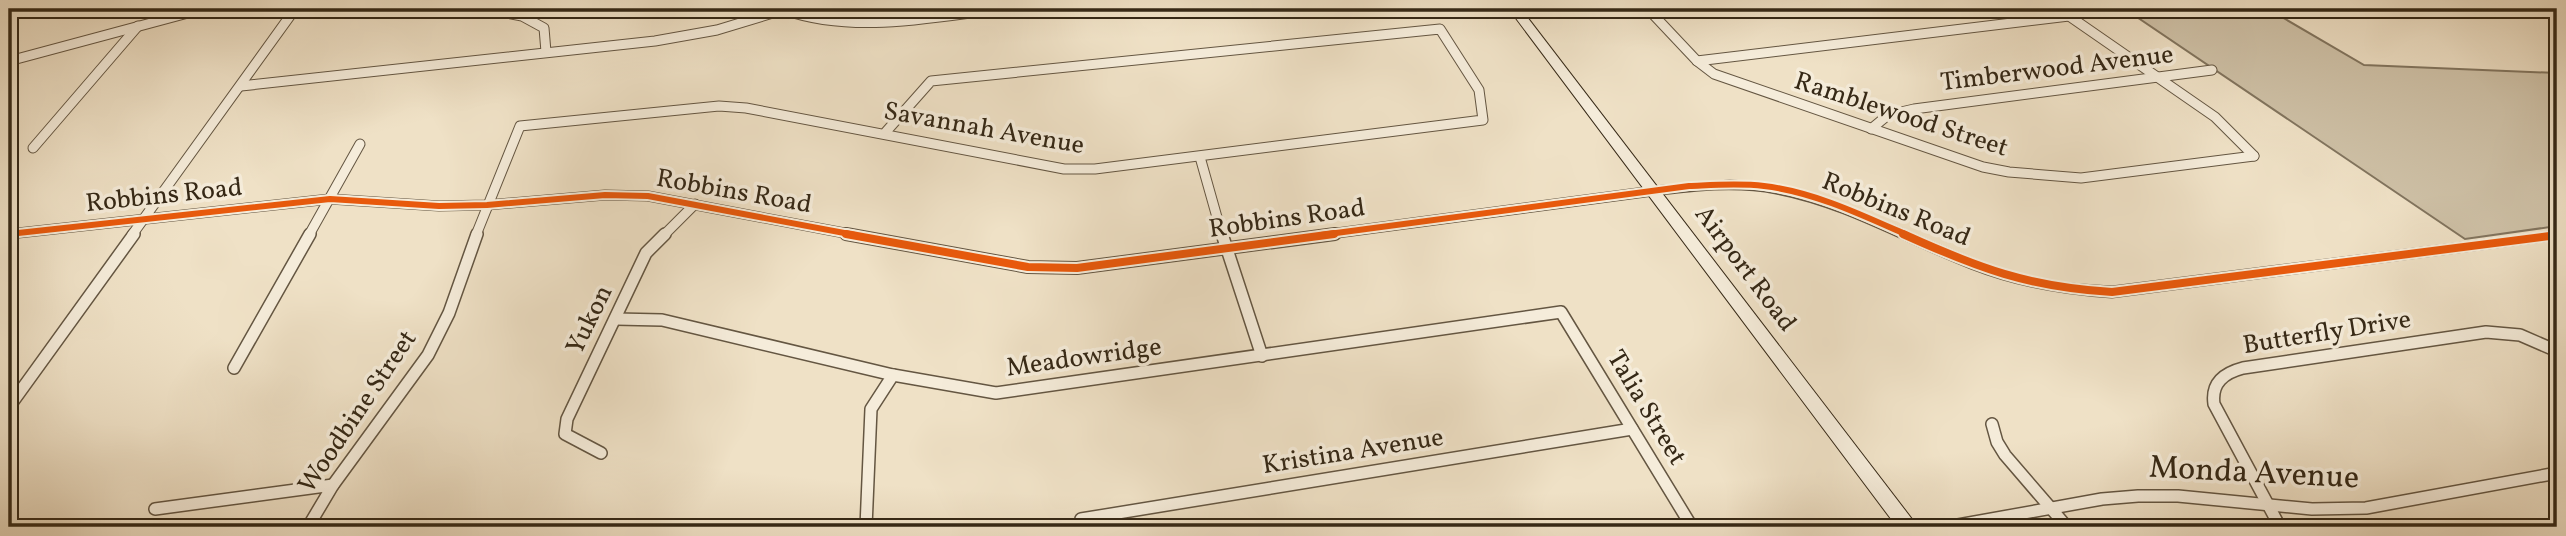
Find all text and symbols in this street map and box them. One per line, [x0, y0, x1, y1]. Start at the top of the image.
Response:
street label: Timberwood Avenue [1938, 37, 2176, 101]
street label: Ramblewood Street [1789, 63, 2013, 167]
street label: Savannah Avenue [881, 94, 1087, 164]
street label: Robbins Road [653, 161, 815, 223]
street label: Robbins Road [1816, 164, 1976, 256]
street label: Robbins Road [84, 170, 244, 222]
street label: Robbins Road [1207, 190, 1367, 248]
street label: Airport Road [1686, 198, 1804, 340]
street label: Yukon [558, 279, 622, 361]
street label: Butterfly Drive [2240, 302, 2414, 364]
street label: Woodbine Street [290, 323, 426, 501]
street label: Meadowridge [1004, 329, 1164, 387]
street label: Talia Street [1597, 344, 1695, 472]
street label: Kristina Avenue [1260, 420, 1446, 484]
street label: Monda Avenue [2148, 447, 2360, 501]

